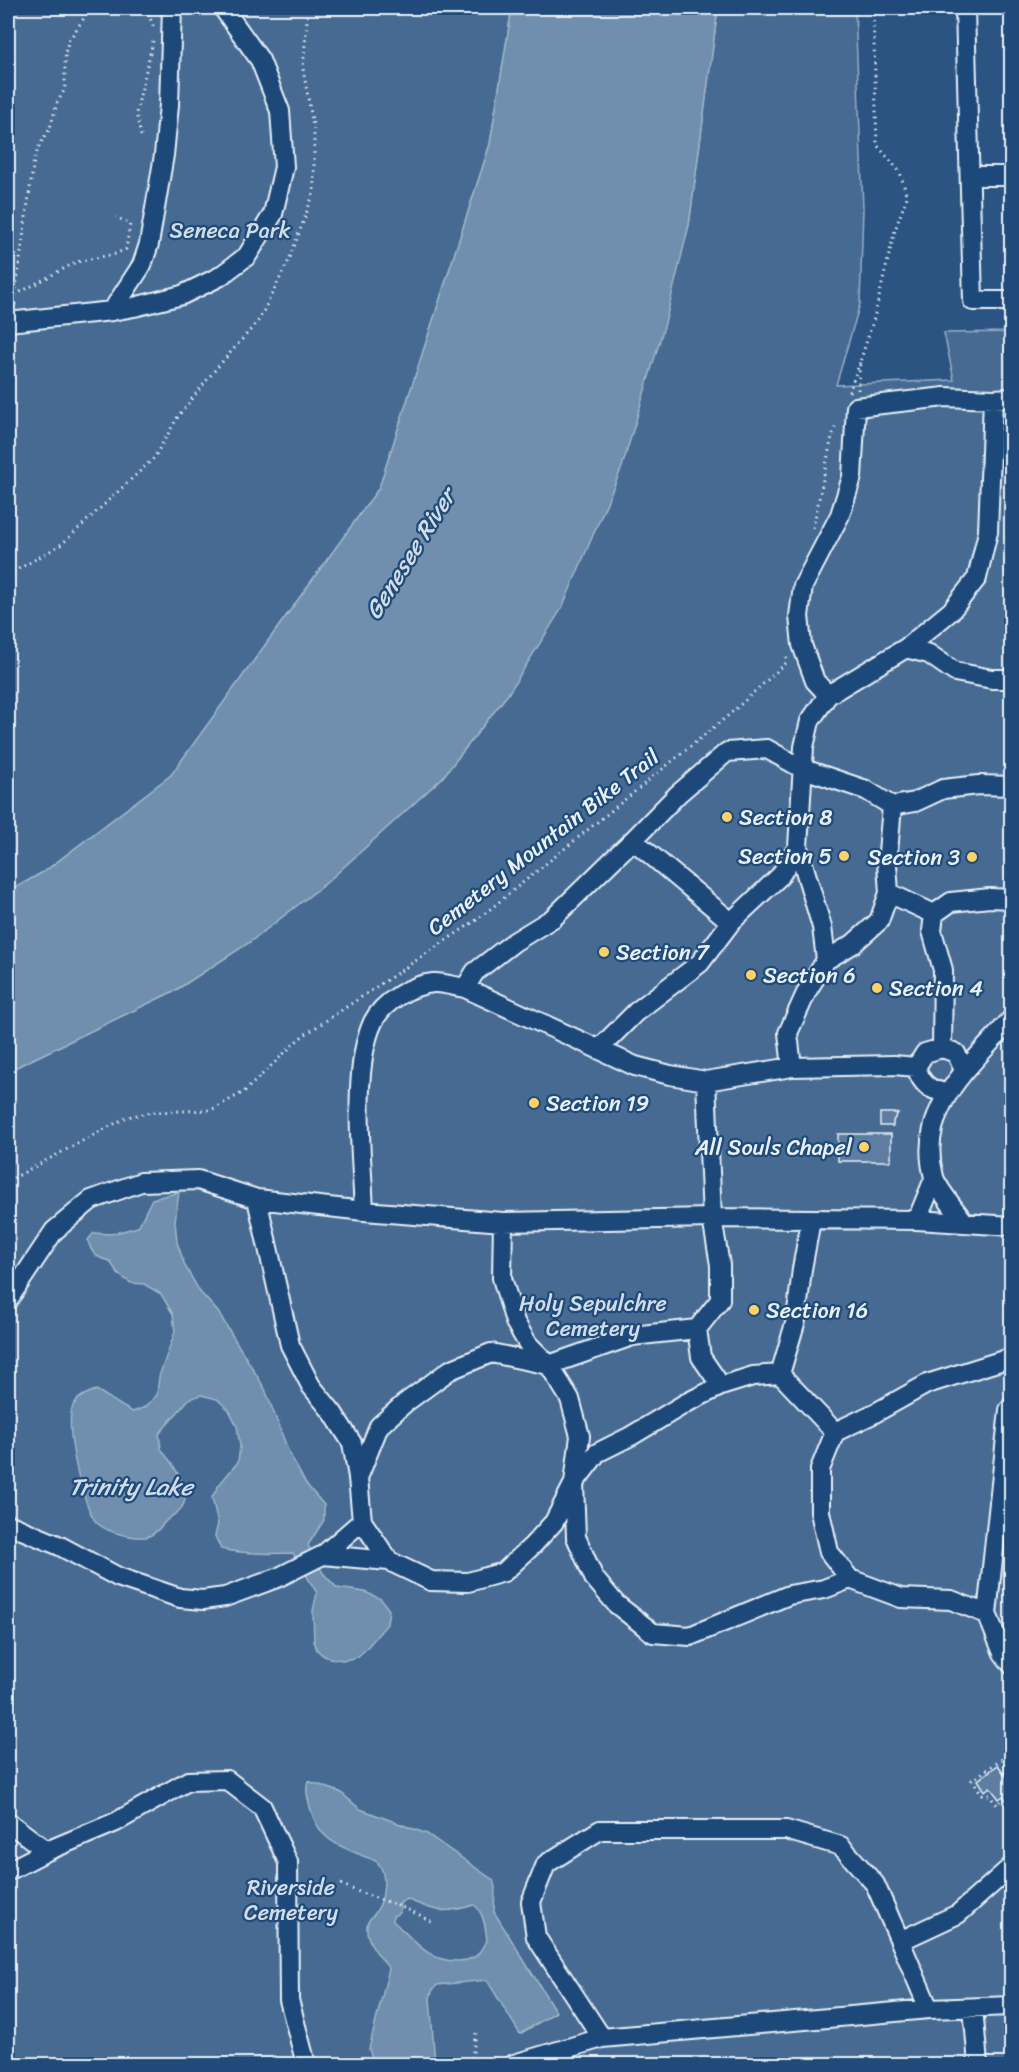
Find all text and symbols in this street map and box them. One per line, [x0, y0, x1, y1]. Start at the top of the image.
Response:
park label: Seneca Park [169, 211, 291, 250]
water label: Genesee River [353, 477, 469, 628]
street label: Cemetery Mountain Bike Trail [418, 738, 669, 946]
place label: Section 8 [739, 798, 833, 837]
marker: Section 8 [720, 810, 734, 824]
place label: Section 5 [738, 837, 832, 876]
place label: Section 3 [868, 838, 960, 877]
marker: Section 5 [837, 849, 851, 863]
marker: Section 3 [965, 850, 979, 864]
place label: Section 7 [616, 933, 710, 972]
marker: Section 7 [597, 945, 611, 959]
place label: Section 6 [763, 956, 856, 995]
marker: Section 6 [744, 968, 758, 982]
place label: Section 4 [889, 969, 983, 1008]
marker: Section 4 [870, 981, 884, 995]
place label: Section 19 [546, 1084, 649, 1123]
marker: Section 19 [527, 1096, 541, 1110]
place label: All Souls Chapel [694, 1128, 853, 1167]
marker: All Souls Chapel [857, 1140, 871, 1154]
park label: Holy Sepulchre Cemetery [519, 1284, 667, 1348]
place label: Section 16 [766, 1291, 868, 1330]
marker: Section 16 [747, 1303, 761, 1317]
water label: Trinity Lake [69, 1466, 196, 1508]
park label: Riverside Cemetery [244, 1868, 339, 1932]

